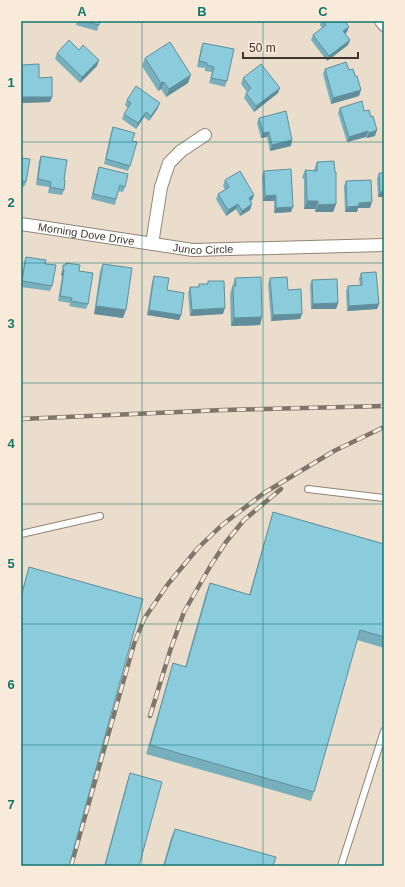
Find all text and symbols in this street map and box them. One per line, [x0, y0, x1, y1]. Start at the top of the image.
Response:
text: A [77, 4, 87, 19]
text: B [197, 4, 207, 19]
text: C [318, 4, 328, 19]
scale bar [243, 34, 358, 60]
text: 50 m [249, 41, 276, 55]
text: 1 [7, 75, 15, 90]
text: 2 [7, 195, 15, 210]
street label: Morning Dove Drive [37, 221, 135, 247]
street label: Junco Circle [172, 241, 233, 256]
text: 3 [7, 316, 15, 331]
text: 4 [7, 436, 15, 451]
text: 5 [7, 556, 15, 571]
text: 6 [7, 677, 15, 692]
text: 7 [7, 797, 15, 812]

